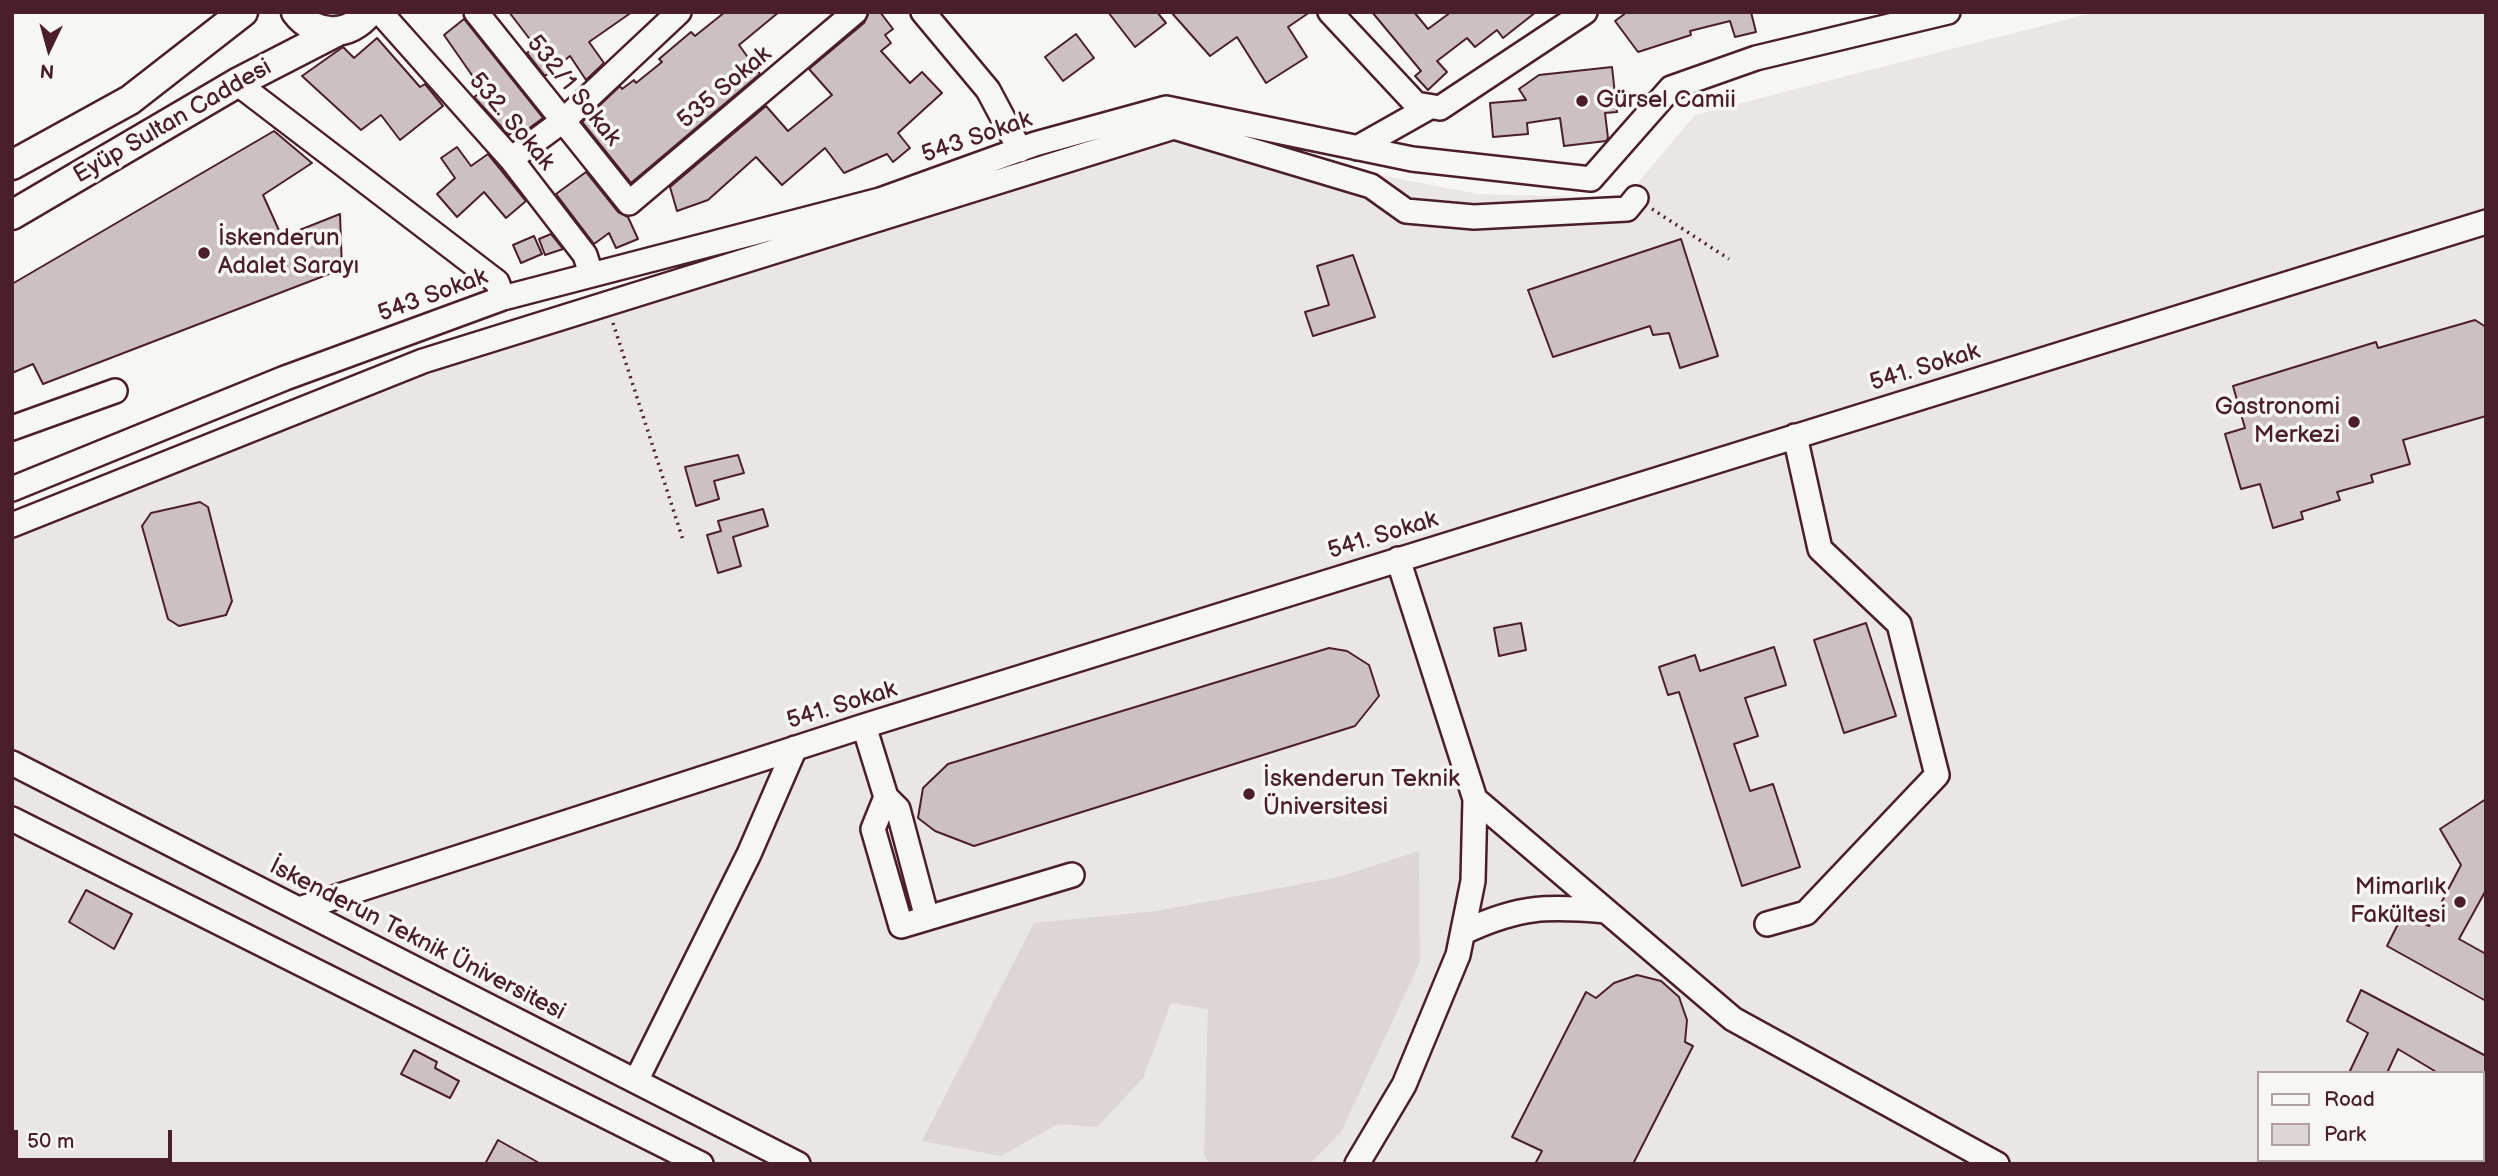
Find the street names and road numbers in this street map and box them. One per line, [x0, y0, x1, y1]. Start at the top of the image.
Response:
street label: 532/1 Sokak [520, 30, 626, 152]
street label: 535 Sokak [672, 40, 778, 136]
street label: Eyüp Sultan Caddesi [69, 54, 277, 190]
street label: 532. Sokak [462, 67, 560, 177]
street label: 543 Sokak [918, 106, 1036, 170]
street label: 543 Sokak [374, 263, 492, 329]
street label: 541. Sokak [1866, 338, 1984, 398]
street label: 541. Sokak [1324, 506, 1442, 566]
street label: 541. Sokak [783, 676, 901, 736]
street label: İskenderun Teknik Üniversitesi [264, 853, 570, 1027]

